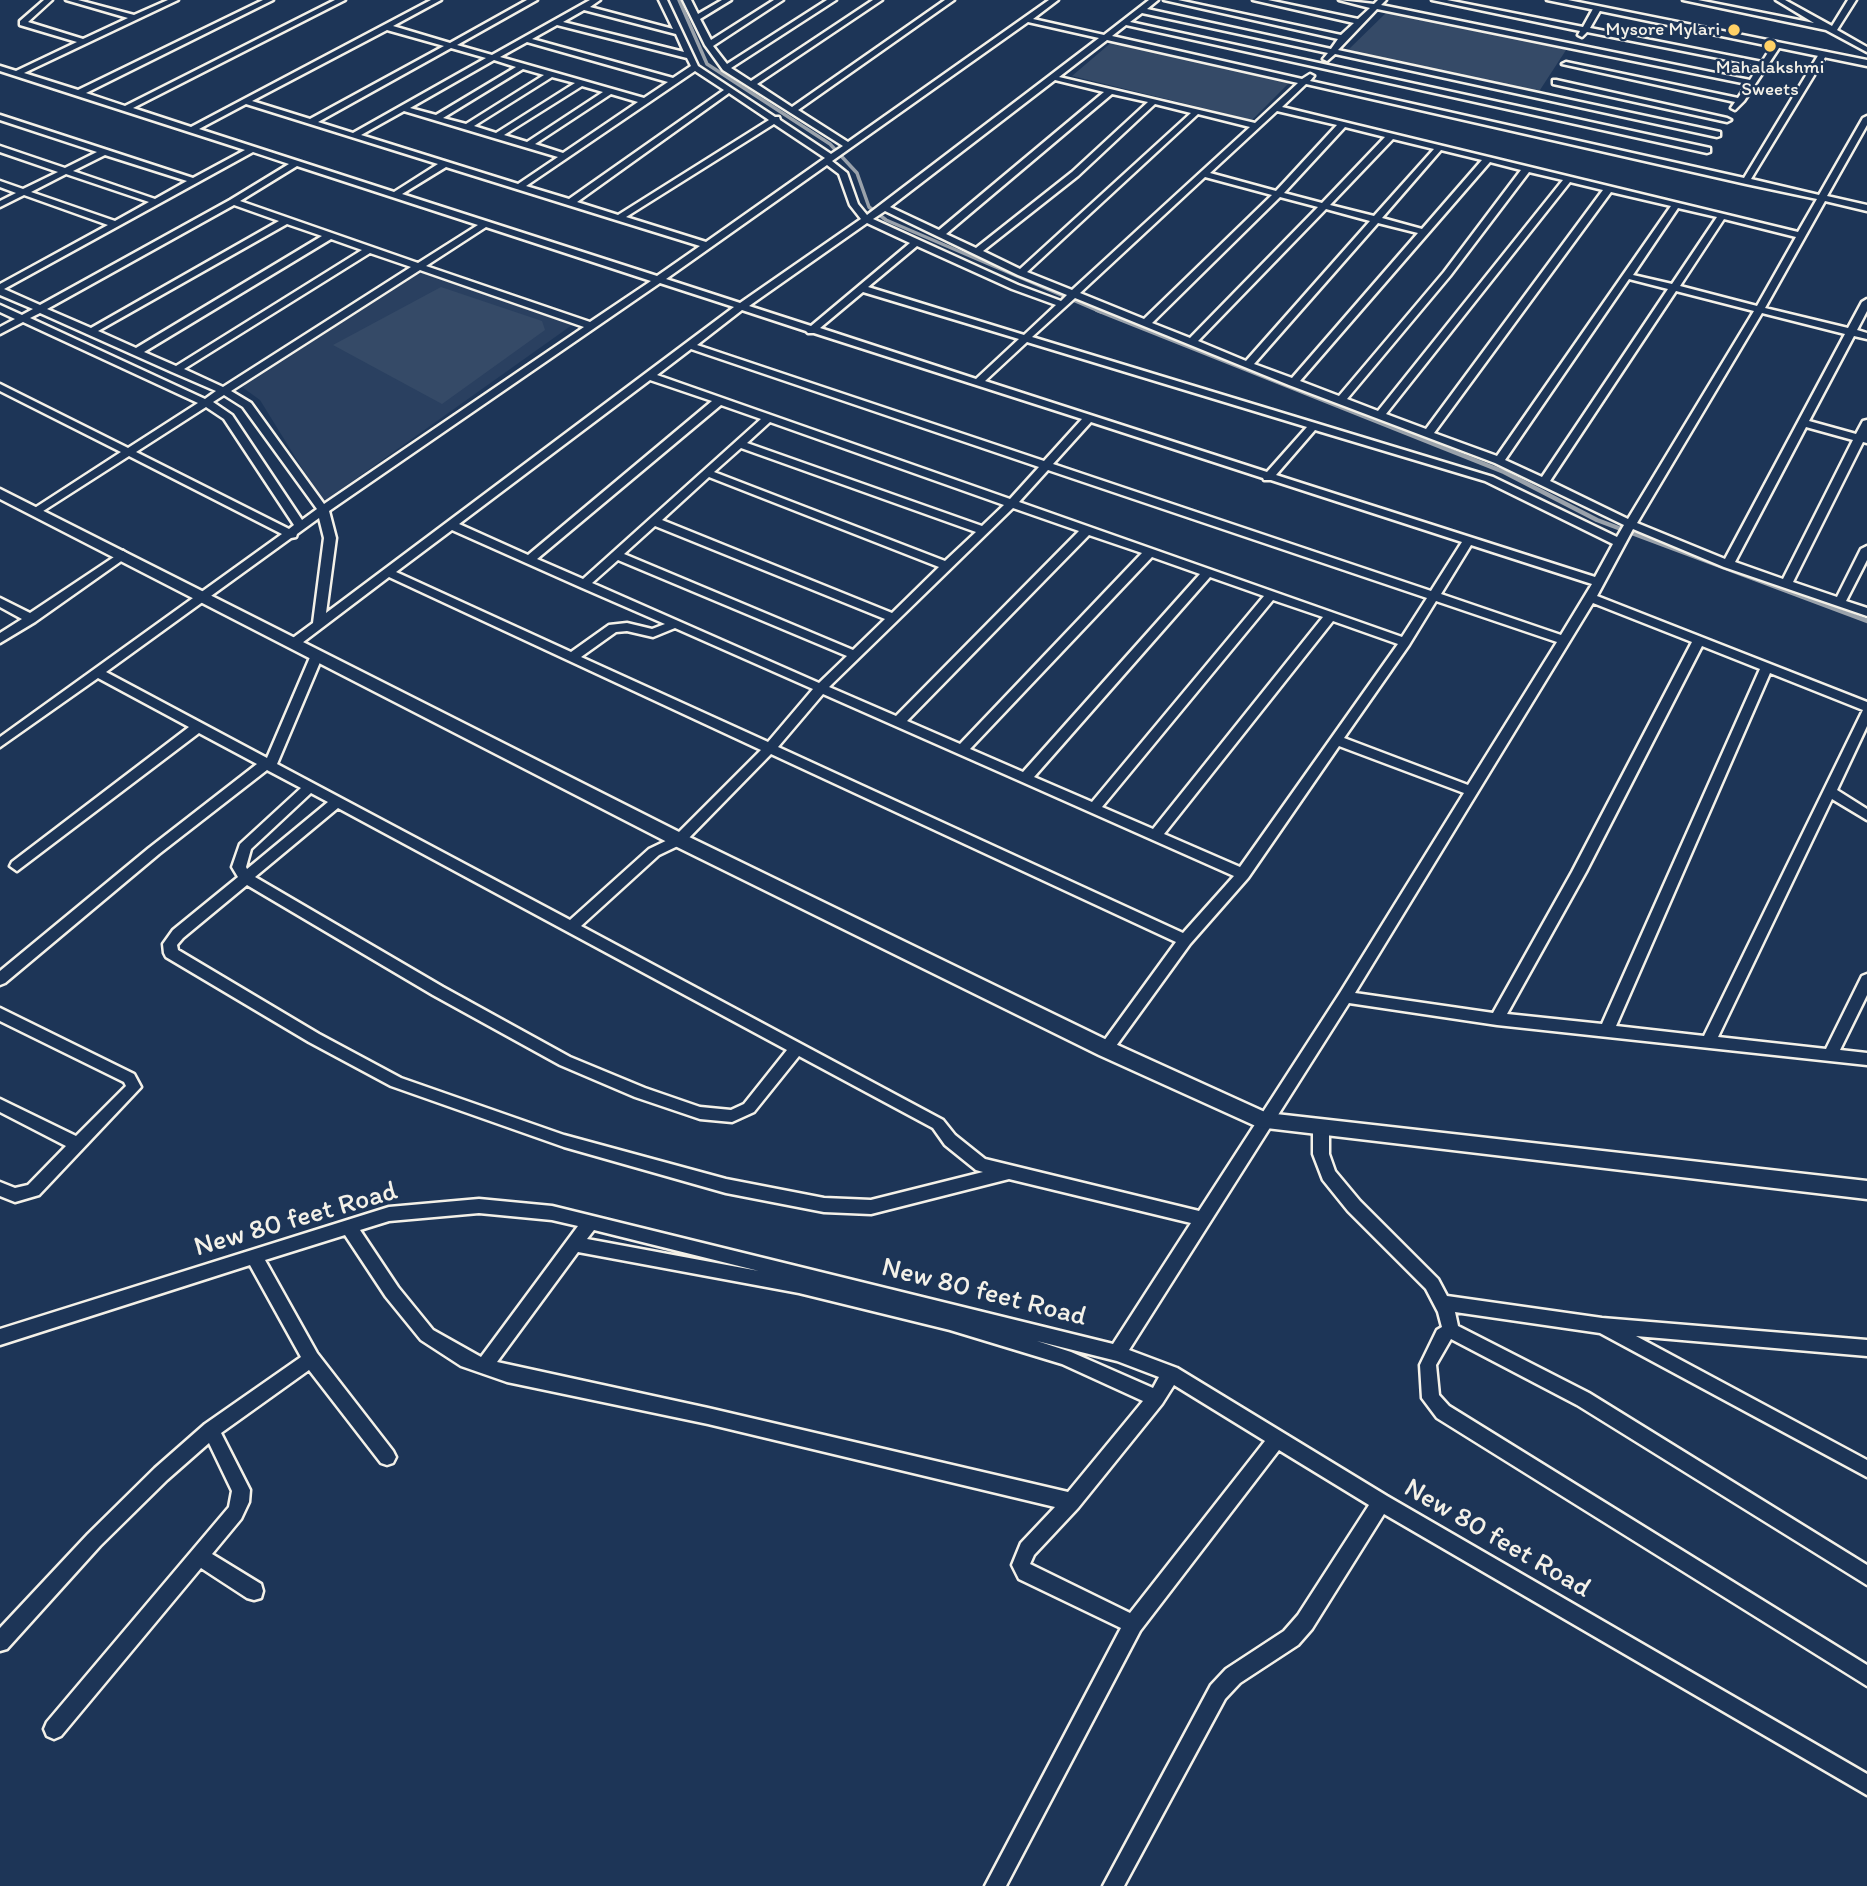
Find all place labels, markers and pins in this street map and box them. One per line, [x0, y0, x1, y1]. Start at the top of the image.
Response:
place label: Mysore Mylari [1606, 19, 1720, 41]
marker: Mysore Mylari [1726, 22, 1742, 38]
marker: Mahalakshmi Sweets [1762, 38, 1778, 54]
place label: Mahalakshmi Sweets [1716, 57, 1824, 101]

